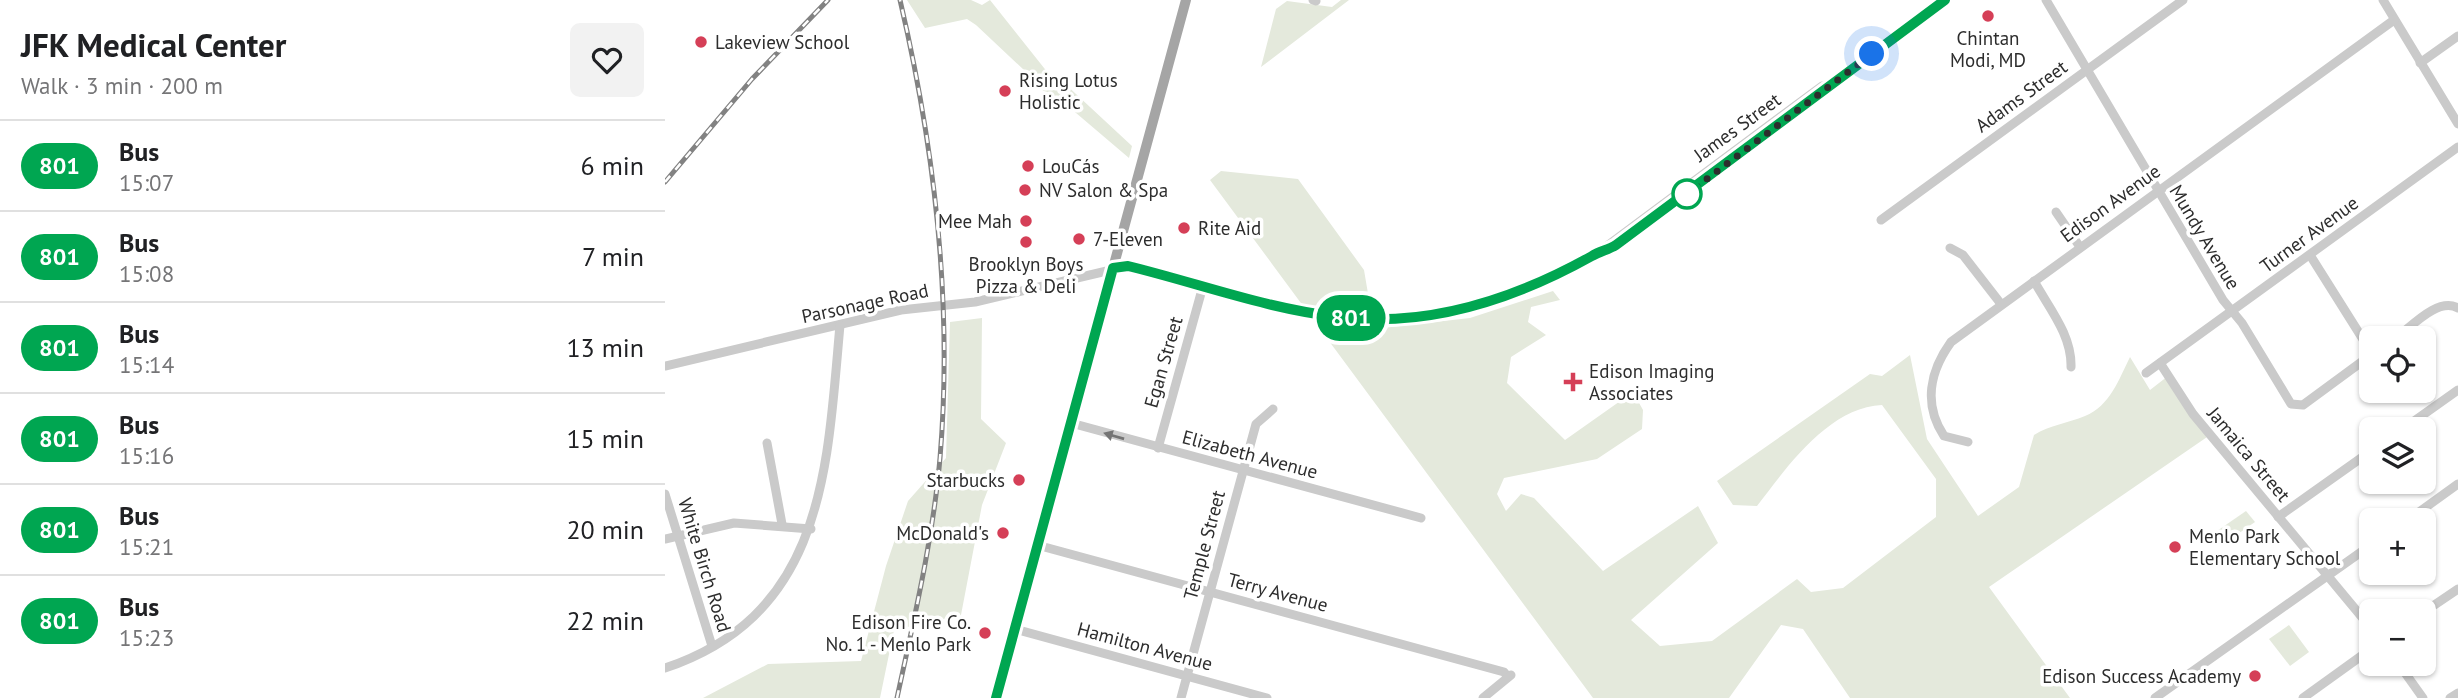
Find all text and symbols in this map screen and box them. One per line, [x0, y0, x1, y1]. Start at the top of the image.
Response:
marker: Chintan Modi, MD [1980, 8, 1996, 24]
text: JFK Medical Center [21, 23, 286, 66]
button: heart [570, 23, 644, 97]
place label: Chintan Modi, MD [1950, 26, 2026, 72]
place label: Lakeview School [715, 30, 850, 54]
marker: Lakeview School [693, 34, 709, 50]
your location [1854, 36, 1889, 71]
street label: Adams Street [1970, 54, 2072, 137]
place label: Rising Lotus Holistic [1019, 68, 1118, 114]
text: Walk · 3 min · 200 m [21, 71, 223, 100]
marker: Rising Lotus Holistic [997, 83, 1013, 99]
street label: James Street [1688, 87, 1786, 167]
text: Bus [119, 135, 159, 168]
text: 6 min [581, 149, 644, 182]
text: 801 [39, 150, 80, 181]
place label: LouCás [1042, 154, 1099, 178]
marker: LouCás [1020, 158, 1036, 174]
street label: Edison Avenue [2055, 159, 2165, 247]
text: 15:07 [119, 168, 174, 197]
place label: NV Salon & Spa [1039, 178, 1168, 202]
unlabelled marker [1672, 179, 1702, 209]
street label: Mundy Avenue [2164, 180, 2246, 294]
marker: NV Salon & Spa [1017, 182, 1033, 198]
street label: Turner Avenue [2255, 190, 2363, 278]
place label: Mee Mah [938, 209, 1012, 233]
marker: Mee Mah [1018, 213, 1034, 229]
place label: Rite Aid [1198, 216, 1261, 240]
marker: Rite Aid [1176, 220, 1192, 236]
text: Bus [119, 226, 159, 259]
place label: 7-Eleven [1093, 227, 1163, 251]
marker: 7-Eleven [1071, 231, 1087, 247]
marker: Brooklyn Boys Pizza & Deli [1018, 234, 1034, 250]
text: 7 min [582, 240, 644, 273]
text: 801 [39, 241, 80, 272]
place label: Brooklyn Boys Pizza & Deli [969, 252, 1083, 298]
text: 15:08 [119, 259, 174, 288]
street label: Parsonage Road [799, 278, 931, 328]
line badge: 801 [1311, 295, 1391, 341]
text: 801 [1331, 302, 1371, 333]
street label: Egan Street [1139, 313, 1188, 410]
text: Bus [119, 317, 159, 350]
map controls [2359, 326, 2436, 676]
button: locate [2359, 326, 2436, 403]
text: 13 min [566, 331, 644, 364]
text: 801 [39, 332, 80, 363]
text: 15:14 [119, 350, 174, 379]
place label: Edison Imaging Associates [1589, 359, 1714, 405]
marker: Edison Imaging Associates [1563, 372, 1583, 392]
street label: Jamaica Street [2202, 401, 2296, 507]
text: Bus [119, 408, 159, 441]
button: layers [2359, 417, 2436, 494]
text: 15 min [566, 422, 644, 455]
text: 801 [39, 423, 80, 454]
street label: Elizabeth Avenue [1180, 424, 1320, 484]
one-way arrow [1103, 430, 1124, 440]
text: 15:16 [119, 441, 174, 470]
place label: Starbucks [926, 468, 1005, 492]
marker: Starbucks [1011, 472, 1027, 488]
street label: Temple Street [1178, 487, 1230, 602]
street label: White Birch Road [673, 495, 737, 635]
text: Bus [119, 499, 159, 532]
button: + [2359, 508, 2436, 585]
text: 20 min [566, 513, 644, 546]
text: 801 [39, 514, 80, 545]
place label: McDonald's [896, 521, 989, 545]
place label: Menlo Park Elementary School [2189, 524, 2341, 570]
marker: McDonald's [995, 525, 1011, 541]
text: 15:21 [119, 532, 174, 561]
marker: Menlo Park Elementary School [2167, 539, 2183, 555]
street label: Terry Avenue [1225, 567, 1331, 617]
text: Bus [119, 590, 159, 623]
button: − [2359, 599, 2436, 676]
text: 22 min [566, 604, 644, 637]
text: 801 [39, 605, 80, 636]
place label: Edison Fire Co. No. 1 - Menlo Park [825, 610, 971, 656]
street label: Hamilton Avenue [1075, 616, 1215, 676]
text: 15:23 [119, 623, 174, 652]
marker: Edison Fire Co. No. 1 - Menlo Park [977, 625, 993, 641]
place label: Edison Success Academy [2042, 664, 2241, 688]
marker: Edison Success Academy [2247, 668, 2263, 684]

